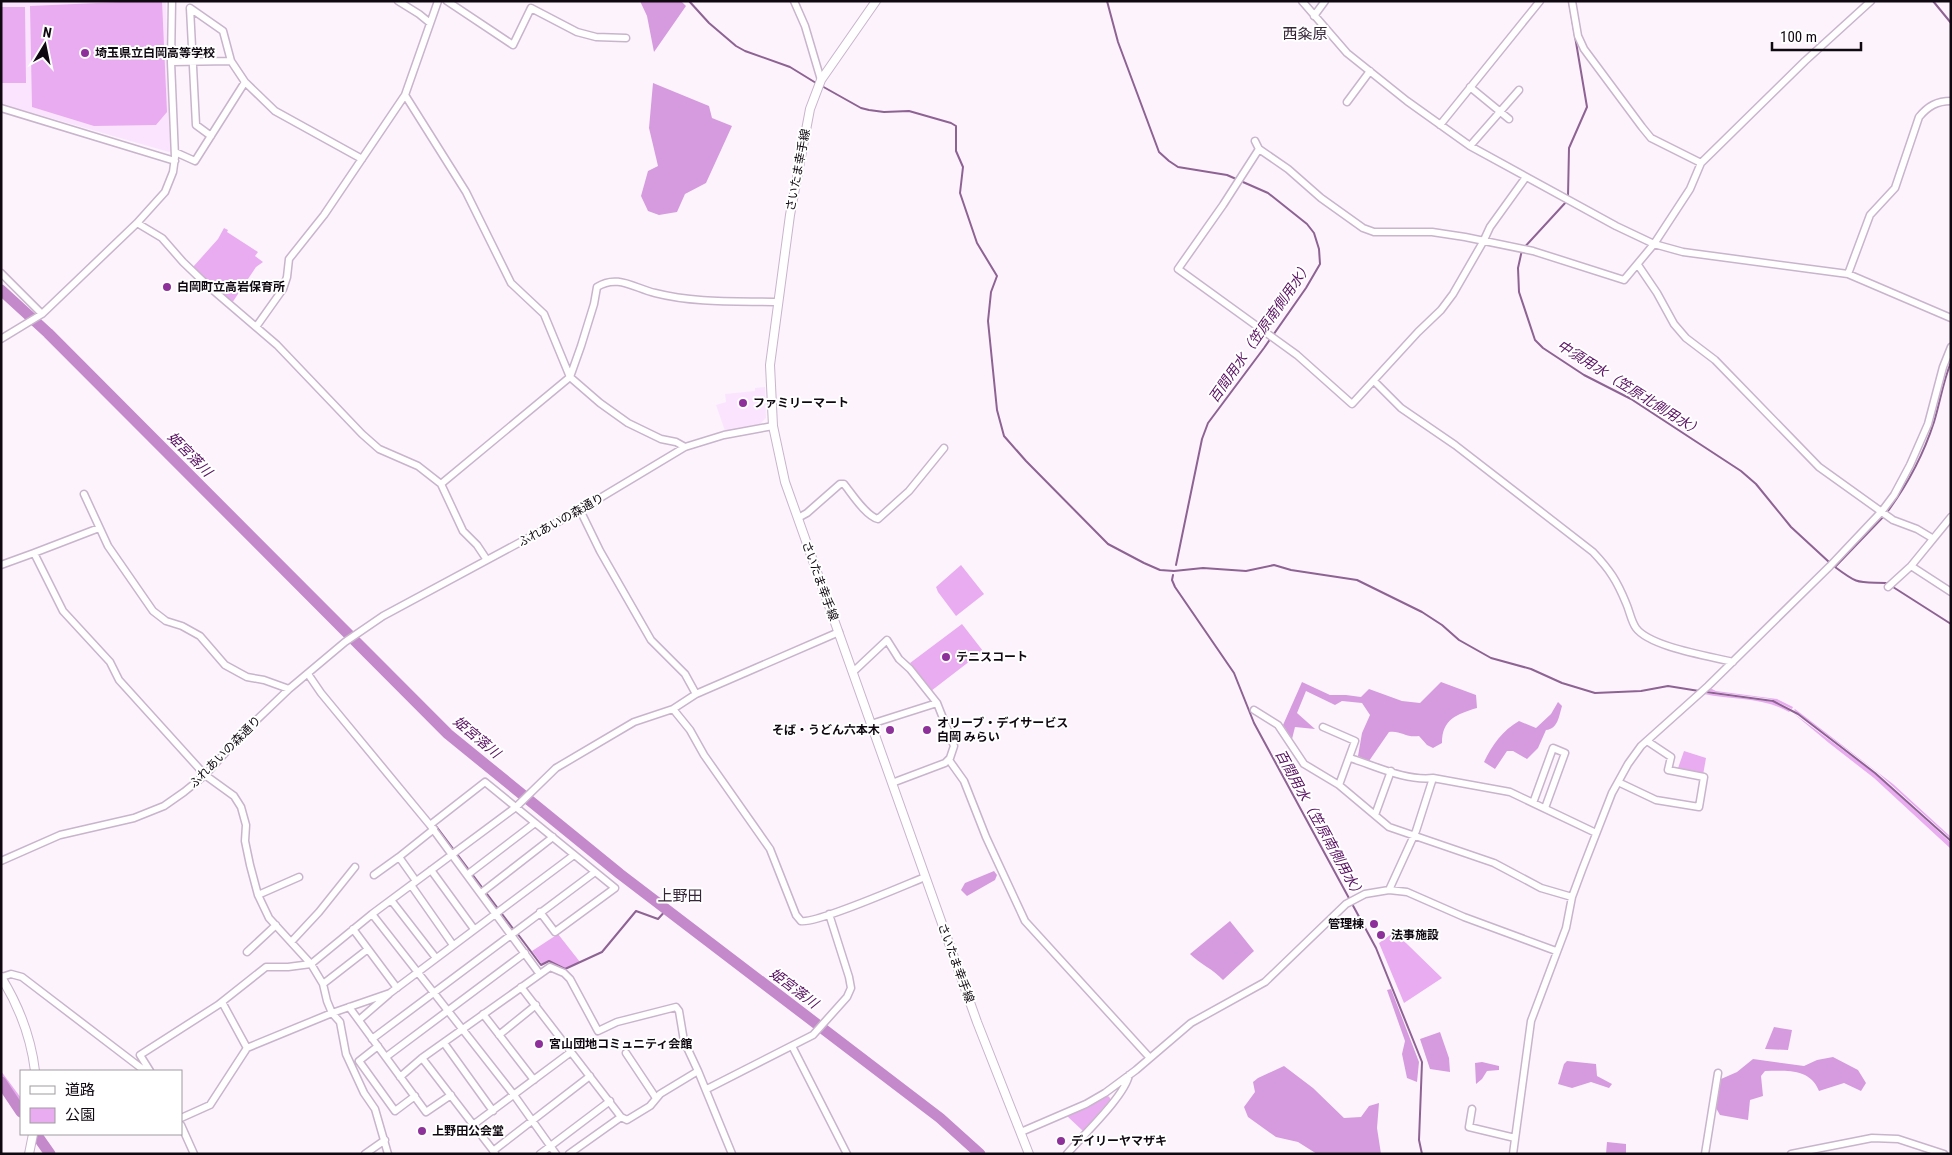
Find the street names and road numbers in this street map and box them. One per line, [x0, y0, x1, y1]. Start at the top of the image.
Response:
street label: さいたま幸手線 [783, 128, 813, 212]
street label: ふれあいの森通り [516, 491, 606, 549]
street label: さいたま幸手線 [799, 539, 841, 623]
street label: ふれあいの森通り [186, 713, 264, 791]
street label: さいたま幸手線 [935, 921, 977, 1005]

